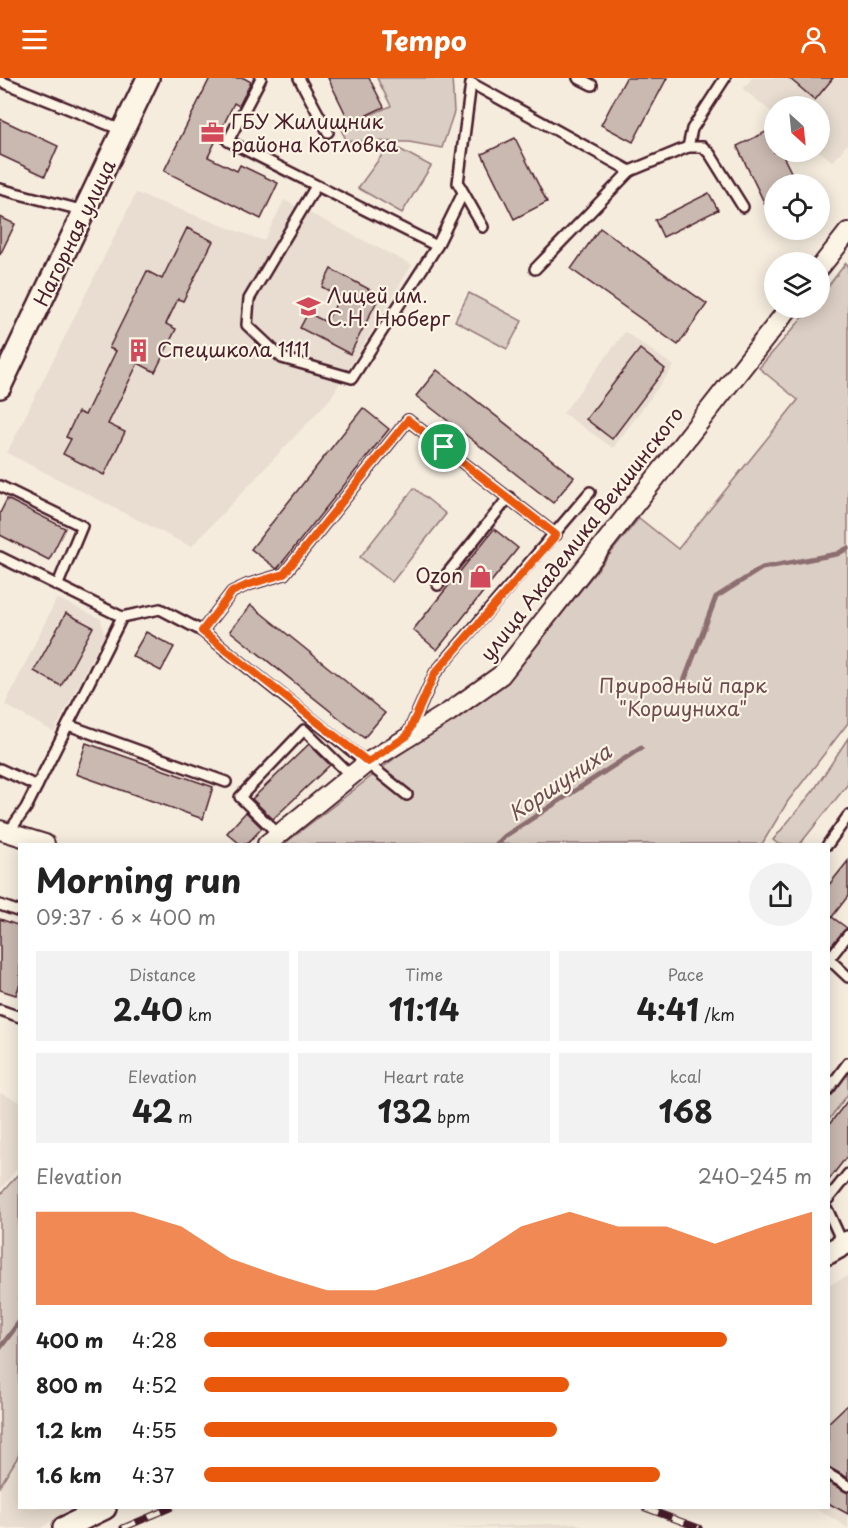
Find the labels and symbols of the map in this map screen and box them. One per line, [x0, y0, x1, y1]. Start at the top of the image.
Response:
north arrow [764, 96, 830, 162]
place label: ГБУ Жилищник района Котловка [231, 106, 399, 159]
office icon: ГБУ Жилищник района Котловка [200, 120, 226, 146]
street label: Нагорная улица [26, 154, 123, 311]
place label: Лицей им. С.Н. Нюберг [327, 280, 451, 333]
school or university icon: Лицей им. С.Н. Нюберг [296, 294, 322, 320]
place label: Спецшкола 1111 [157, 334, 310, 364]
building icon: Спецшкола 1111 [126, 337, 152, 363]
street label: улица Академика Векшинского [472, 400, 690, 667]
pin [418, 421, 469, 472]
place label: Ozon [415, 560, 463, 590]
shop icon: Ozon [468, 563, 494, 589]
park label: Природный парк "Коршуниха" [599, 670, 767, 723]
water label: Коршуниха [501, 735, 618, 828]

